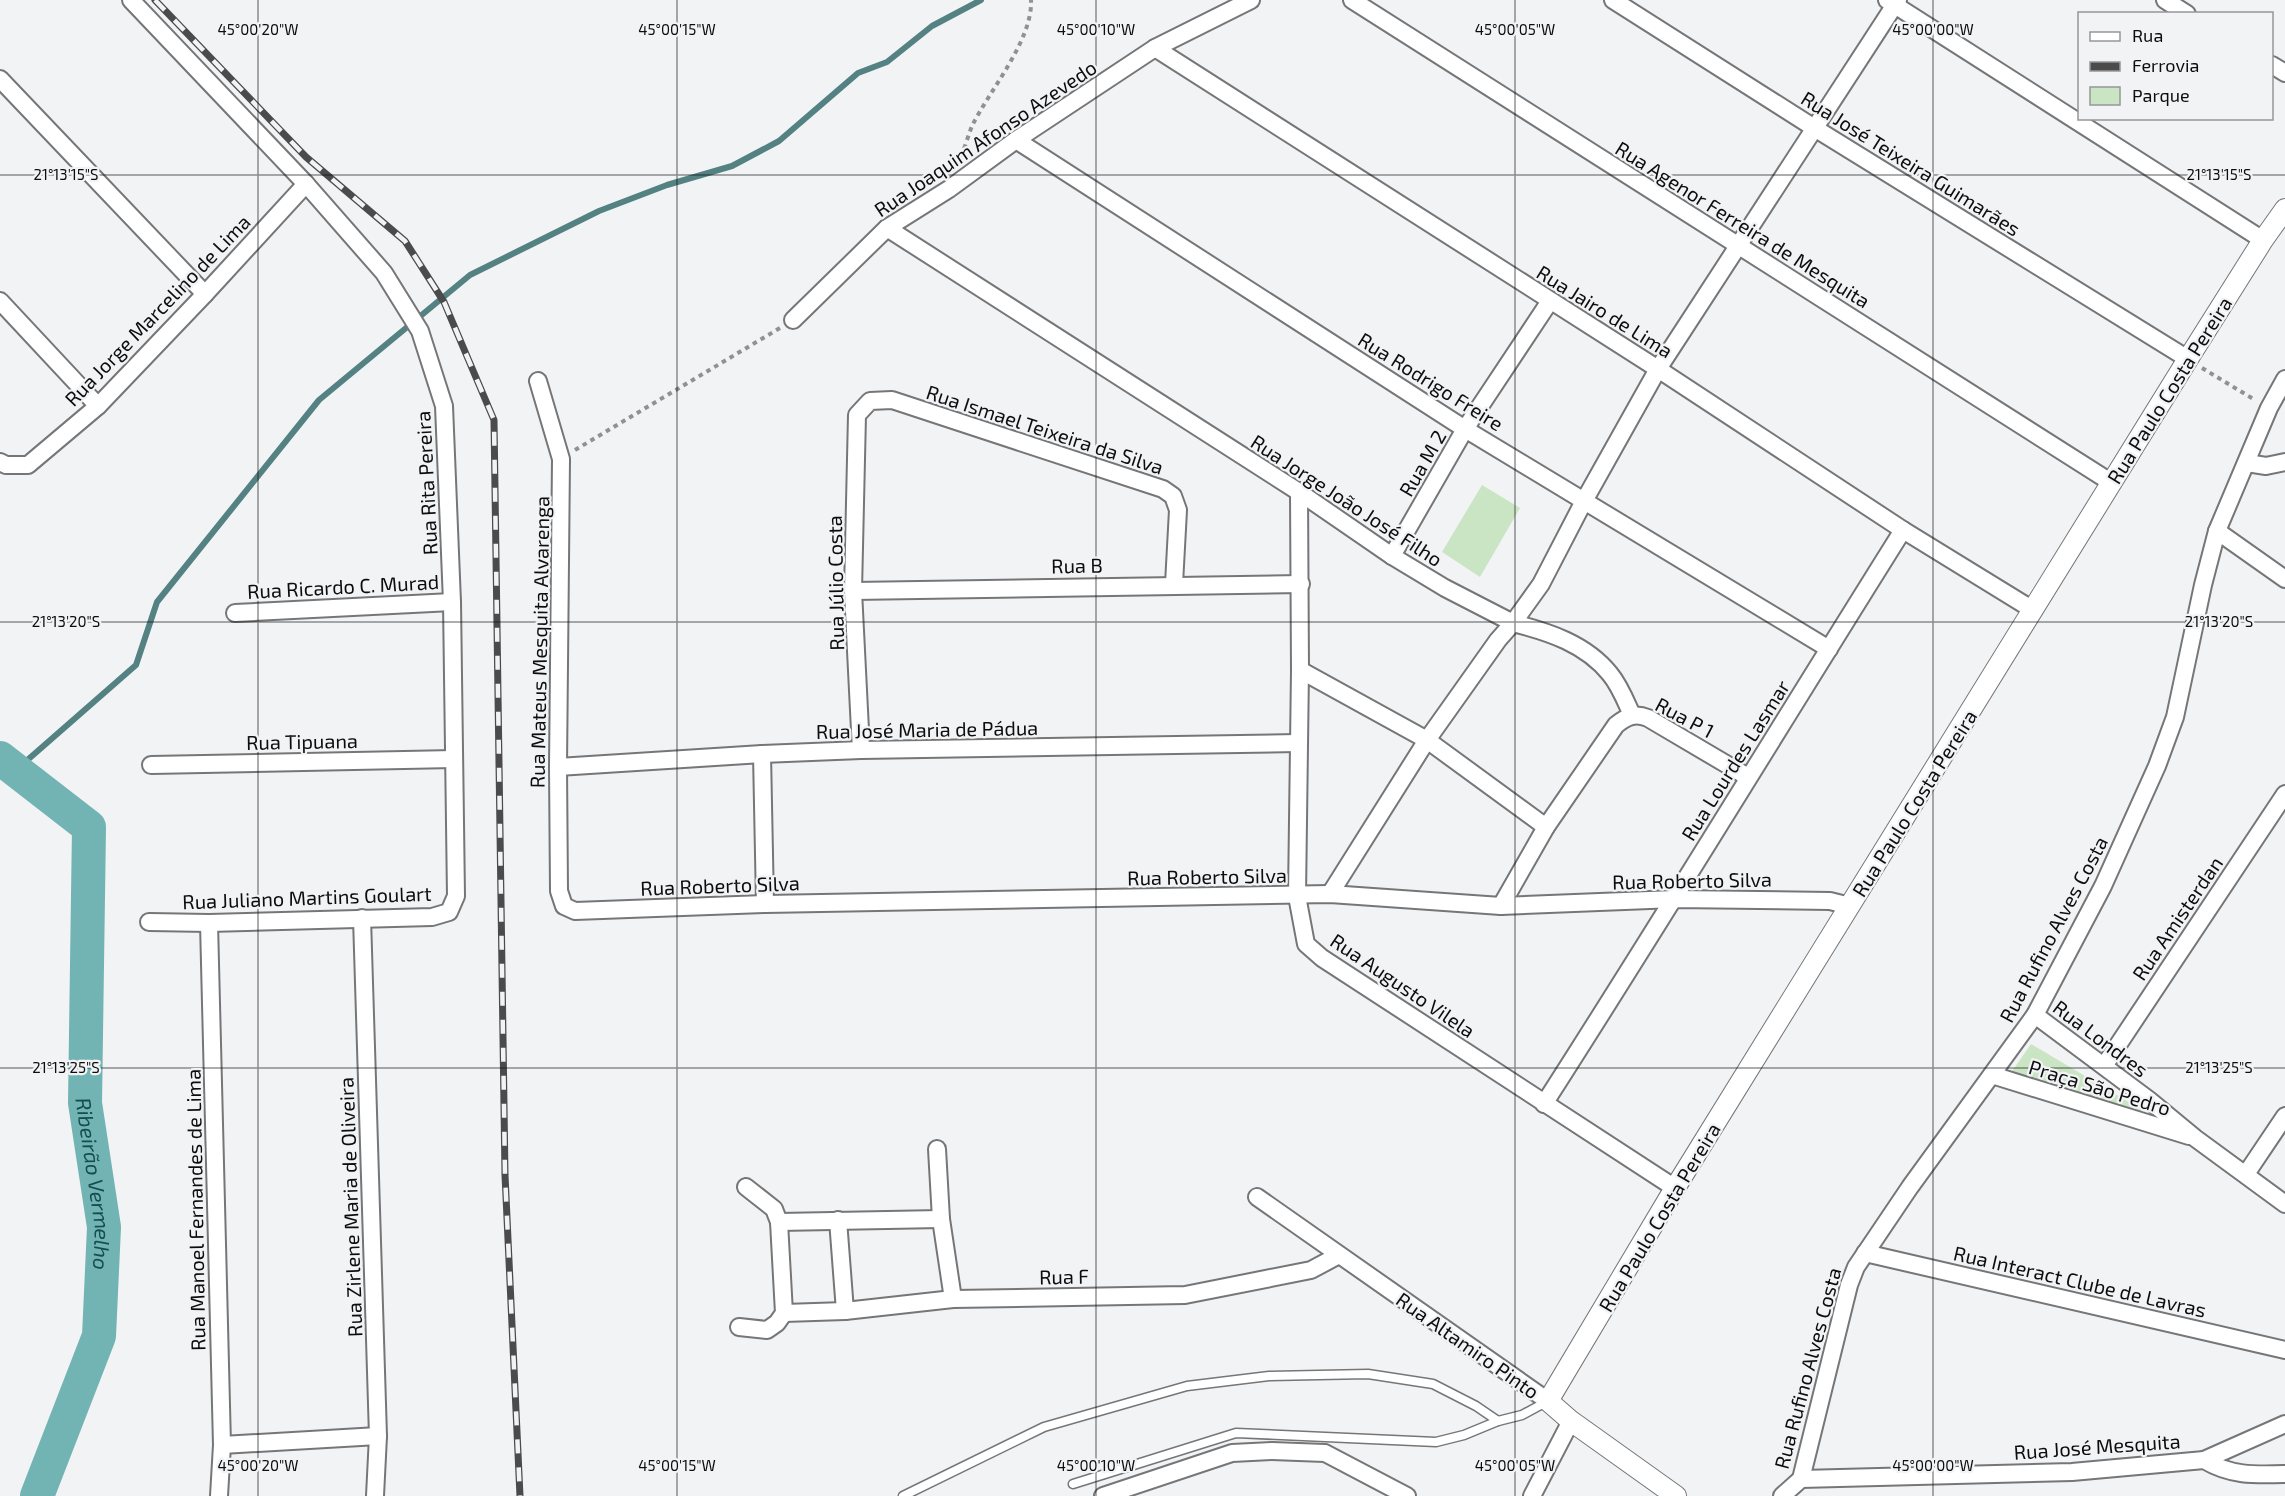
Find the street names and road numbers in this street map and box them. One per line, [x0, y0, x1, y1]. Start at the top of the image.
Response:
street label: Rua Joaquim Afonso Azevedo [869, 55, 1101, 221]
street label: Rua José Teixeira Guimarães [1797, 86, 2025, 240]
street label: Rua Agenor Ferreira de Mesquita [1611, 135, 1875, 313]
street label: Rua Jorge Marcelino de Lima [59, 209, 255, 411]
street label: Rua Jairo de Lima [1533, 260, 1677, 362]
street label: Rua Paulo Costa Pereira [2102, 292, 2236, 488]
street label: Rua Rodrigo Freire [1354, 327, 1508, 435]
street label: Rua Ismael Teixeira da Silva [923, 379, 1167, 479]
street label: Rua Rita Pereira [410, 410, 442, 556]
street label: Rua M 2 [1393, 426, 1451, 500]
street label: Rua Jorge João José Filho [1247, 429, 1447, 571]
street label: Rua Mateus Mesquita Alvarenga [524, 496, 554, 788]
street label: Rua Júlio Costa [822, 515, 848, 651]
street label: Rua B [1051, 553, 1103, 577]
street label: Rua Ricardo C. Murad [246, 569, 440, 603]
street label: Rua Lourdes Lasmar [1676, 675, 1794, 845]
street label: Rua P 1 [1652, 692, 1718, 742]
street label: Rua Paulo Costa Pereira [1847, 705, 1981, 901]
street label: Rua José Maria de Pádua [816, 715, 1038, 743]
street label: Rua Tipuana [246, 728, 358, 754]
street label: Rua Rufino Alves Costa [1994, 832, 2112, 1026]
street label: Rua Amisterdan [2127, 852, 2227, 984]
street label: Rua Roberto Silva [1127, 863, 1287, 889]
street label: Rua Roberto Silva [1612, 867, 1772, 893]
street label: Rua Roberto Silva [640, 870, 800, 900]
street label: Rua Juliano Martins Goulart [182, 881, 433, 913]
street label: Rua Augusto Vilela [1326, 928, 1480, 1042]
street label: Rua Londres [2049, 995, 2153, 1081]
street label: Praça São Pedro [2026, 1054, 2174, 1121]
street label: Rua Manoel Fernandes de Lima [181, 1069, 209, 1351]
street label: Rua Zirlene Maria de Oliveira [333, 1077, 367, 1337]
street label: Rua Paulo Costa Pereira [1593, 1118, 1725, 1316]
street label: Rua Interact Clube de Lavras [1951, 1240, 2209, 1322]
street label: Rua F [1039, 1264, 1089, 1288]
street label: Rua Rufino Alves Costa [1769, 1265, 1845, 1471]
street label: Rua Altamiro Pinto [1392, 1287, 1544, 1403]
street label: Rua José Mesquita [2013, 1428, 2181, 1464]

